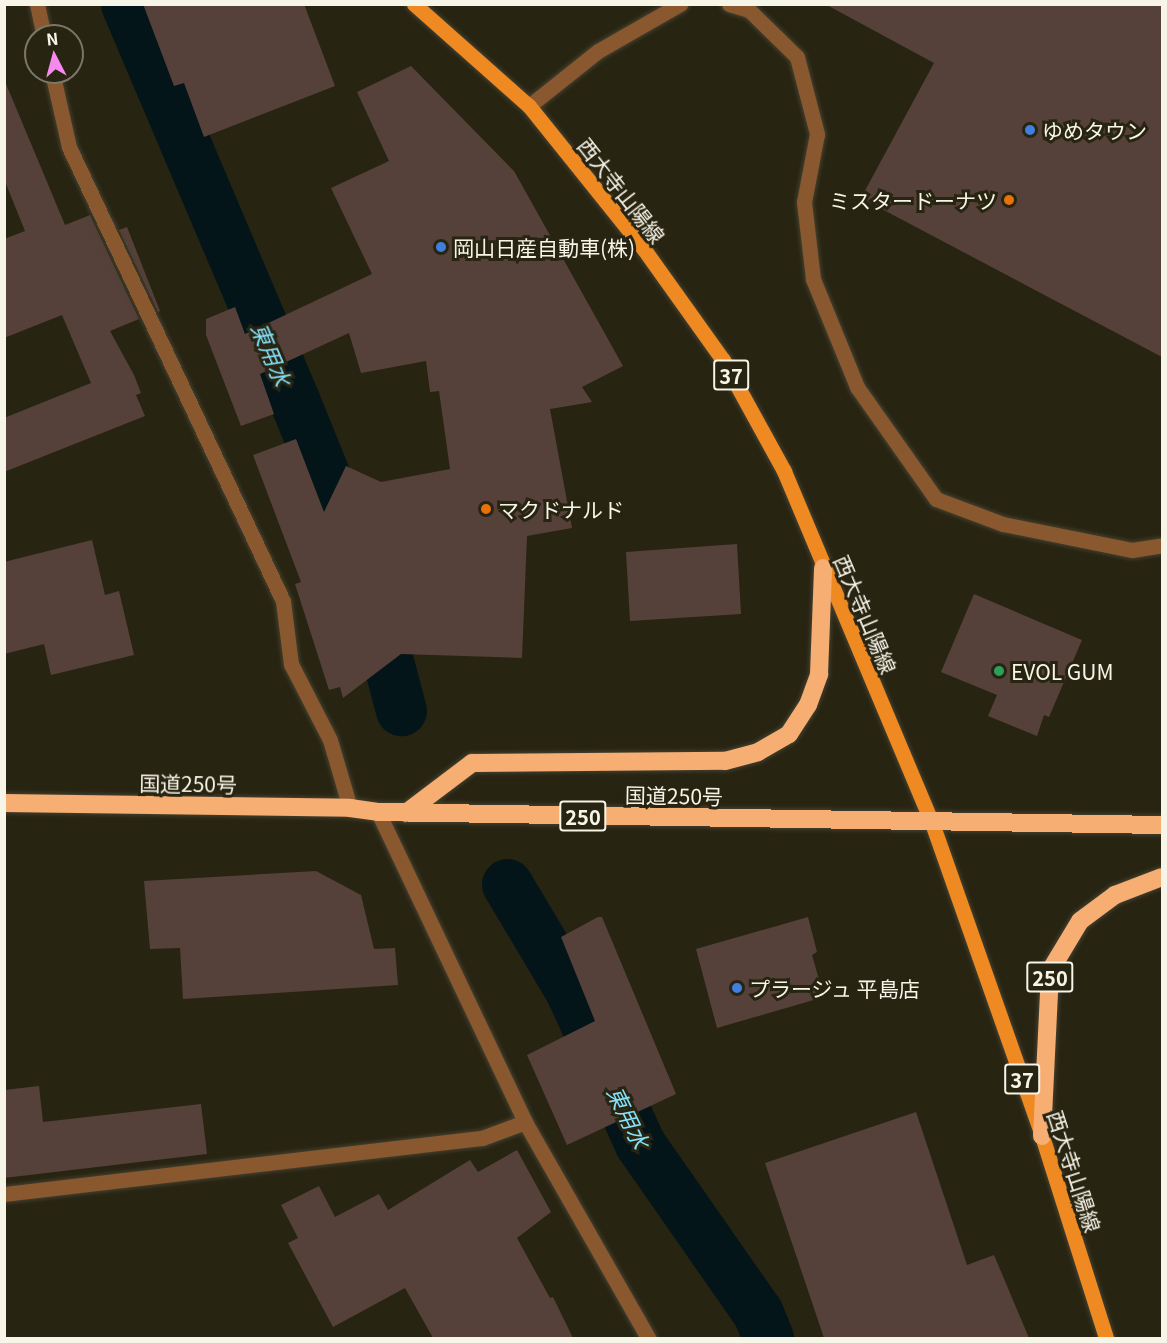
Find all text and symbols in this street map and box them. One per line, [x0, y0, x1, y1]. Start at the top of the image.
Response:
north arrow [24, 24, 84, 84]
text: N [45, 26, 60, 51]
place label: ゆめタウン [1042, 117, 1147, 143]
marker: ゆめタウン [1023, 123, 1037, 137]
street label: 西大寺山陽線 [573, 133, 671, 247]
place label: ミスタードーナツ [829, 187, 997, 213]
marker: ミスタードーナツ [1002, 193, 1016, 207]
place label: 岡山日産自動車(株) [453, 234, 635, 260]
marker: 岡山日産自動車(株) [434, 240, 448, 254]
water label: 東用水 [247, 318, 297, 390]
road number: 37 [713, 358, 749, 392]
place label: マクドナルド [498, 496, 624, 522]
marker: マクドナルド [479, 502, 493, 516]
street label: 西大寺山陽線 [830, 551, 902, 677]
place label: EVOL GUM [1011, 658, 1113, 684]
marker: EVOL GUM [992, 664, 1006, 678]
street label: 国道250号 [139, 770, 237, 796]
street label: 国道250号 [625, 782, 723, 808]
road number: 250 [559, 799, 607, 833]
road number: 250 [1026, 960, 1074, 994]
place label: プラージュ 平島店 [749, 975, 922, 1001]
marker: プラージュ 平島店 [730, 981, 744, 995]
road number: 37 [1004, 1062, 1040, 1096]
water label: 東用水 [603, 1082, 655, 1152]
street label: 西大寺山陽線 [1044, 1107, 1106, 1235]

